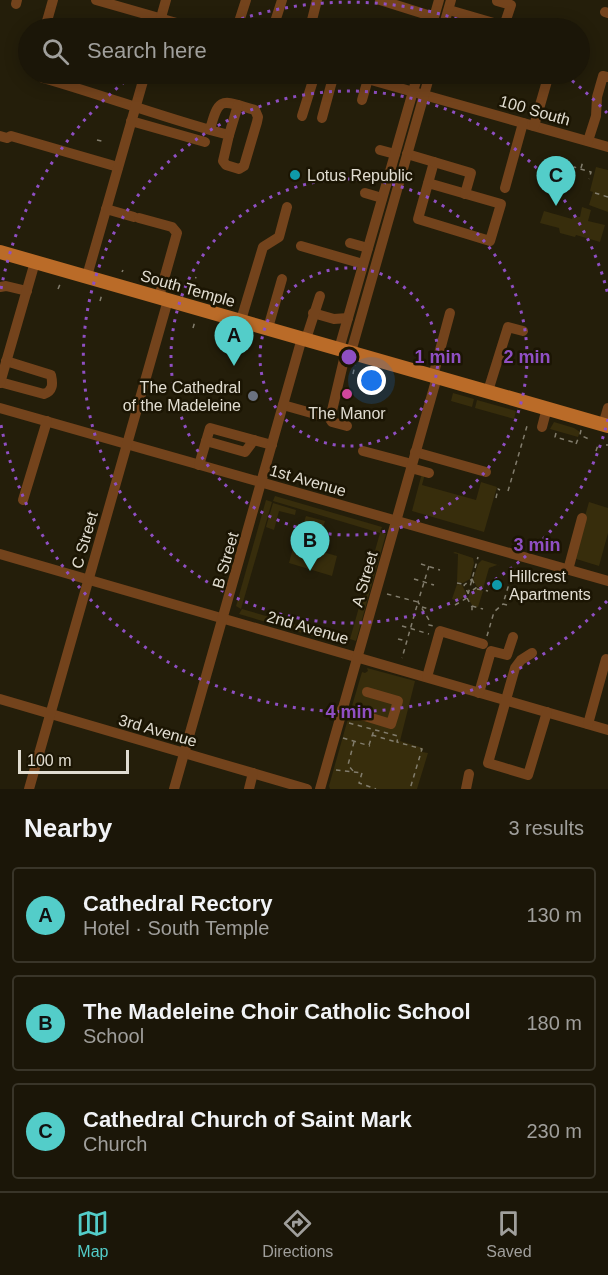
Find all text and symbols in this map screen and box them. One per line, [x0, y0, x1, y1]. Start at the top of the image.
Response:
search box [18, 18, 590, 84]
icon: search [39, 35, 72, 68]
text: Search here [87, 38, 207, 63]
street label: 100 South [497, 92, 572, 129]
pin: C [536, 156, 576, 206]
place label: Lotus Republic [307, 167, 413, 184]
marker: Lotus Republic [288, 168, 302, 182]
street label: South Temple [139, 267, 237, 310]
pin: A [214, 316, 254, 366]
centre of rings [339, 347, 359, 367]
text: 1 min [414, 347, 462, 367]
text: 2 min [503, 347, 551, 367]
your location [357, 366, 386, 395]
place label: The Cathedral of the Madeleine [123, 379, 241, 414]
marker: The Manor [340, 387, 354, 401]
marker: The Cathedral of the Madeleine [246, 389, 260, 403]
place label: The Manor [308, 405, 386, 422]
street label: 1st Avenue [268, 461, 348, 500]
street label: C Street [68, 509, 101, 571]
pin: B [290, 522, 330, 571]
street label: B Street [209, 529, 242, 590]
text: 3 min [513, 535, 561, 555]
street label: A Street [348, 549, 381, 609]
place label: Hillcrest Apartments [509, 568, 591, 603]
marker: Hillcrest Apartments [490, 578, 504, 592]
street label: 2nd Avenue [265, 608, 351, 647]
text: 4 min [325, 702, 373, 722]
street label: 3rd Avenue [117, 711, 199, 750]
scale bar [18, 747, 129, 774]
text: 100 m [27, 752, 71, 769]
text: Nearby [24, 813, 112, 843]
text: 3 results [508, 817, 584, 839]
text: Cathedral Rectory [83, 891, 273, 916]
text: A [38, 904, 53, 926]
text: 130 m [526, 904, 582, 926]
text: Hotel · South Temple [83, 917, 269, 939]
text: The Madeleine Choir Catholic School [83, 999, 471, 1024]
text: B [38, 1012, 53, 1034]
text: 180 m [526, 1012, 582, 1034]
text: School [83, 1025, 144, 1047]
text: Cathedral Church of Saint Mark [83, 1107, 412, 1132]
text: C [38, 1120, 53, 1142]
text: 230 m [526, 1120, 582, 1142]
text: Church [83, 1133, 147, 1155]
tab: Map [76, 1207, 109, 1261]
tab: Directions [262, 1207, 333, 1261]
tab: Saved [486, 1207, 532, 1261]

